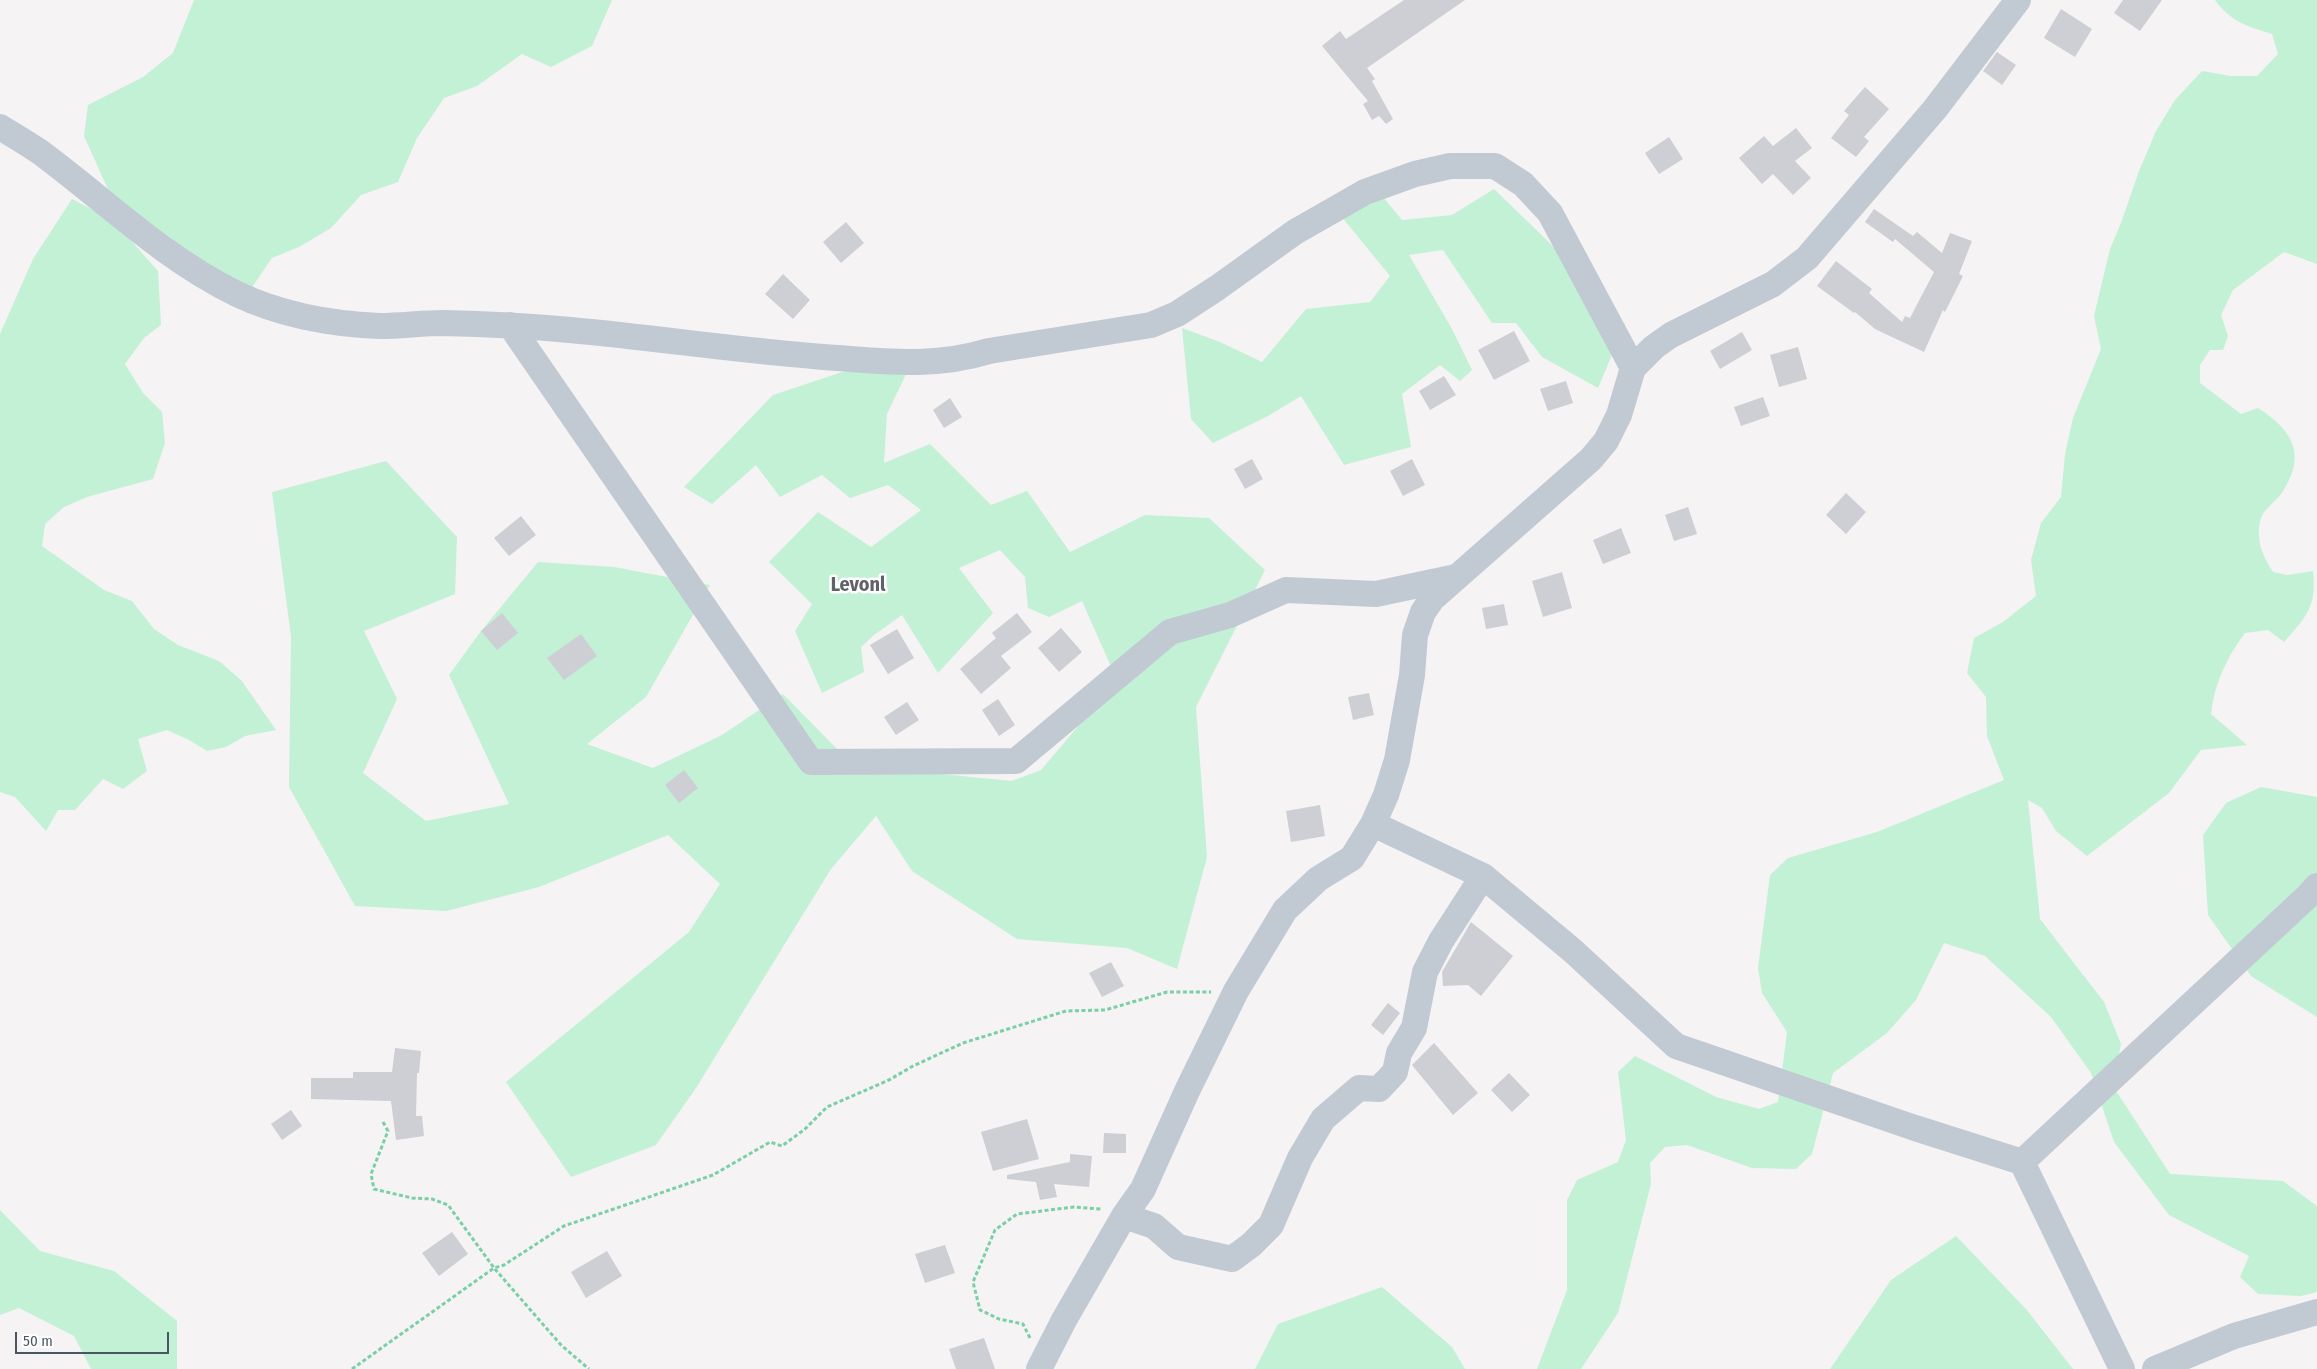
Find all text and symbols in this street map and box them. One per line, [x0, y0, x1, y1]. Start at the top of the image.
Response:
district label: Levonl [831, 573, 885, 597]
scale bar [18, 1322, 171, 1354]
text: 50 m [23, 1332, 53, 1350]

